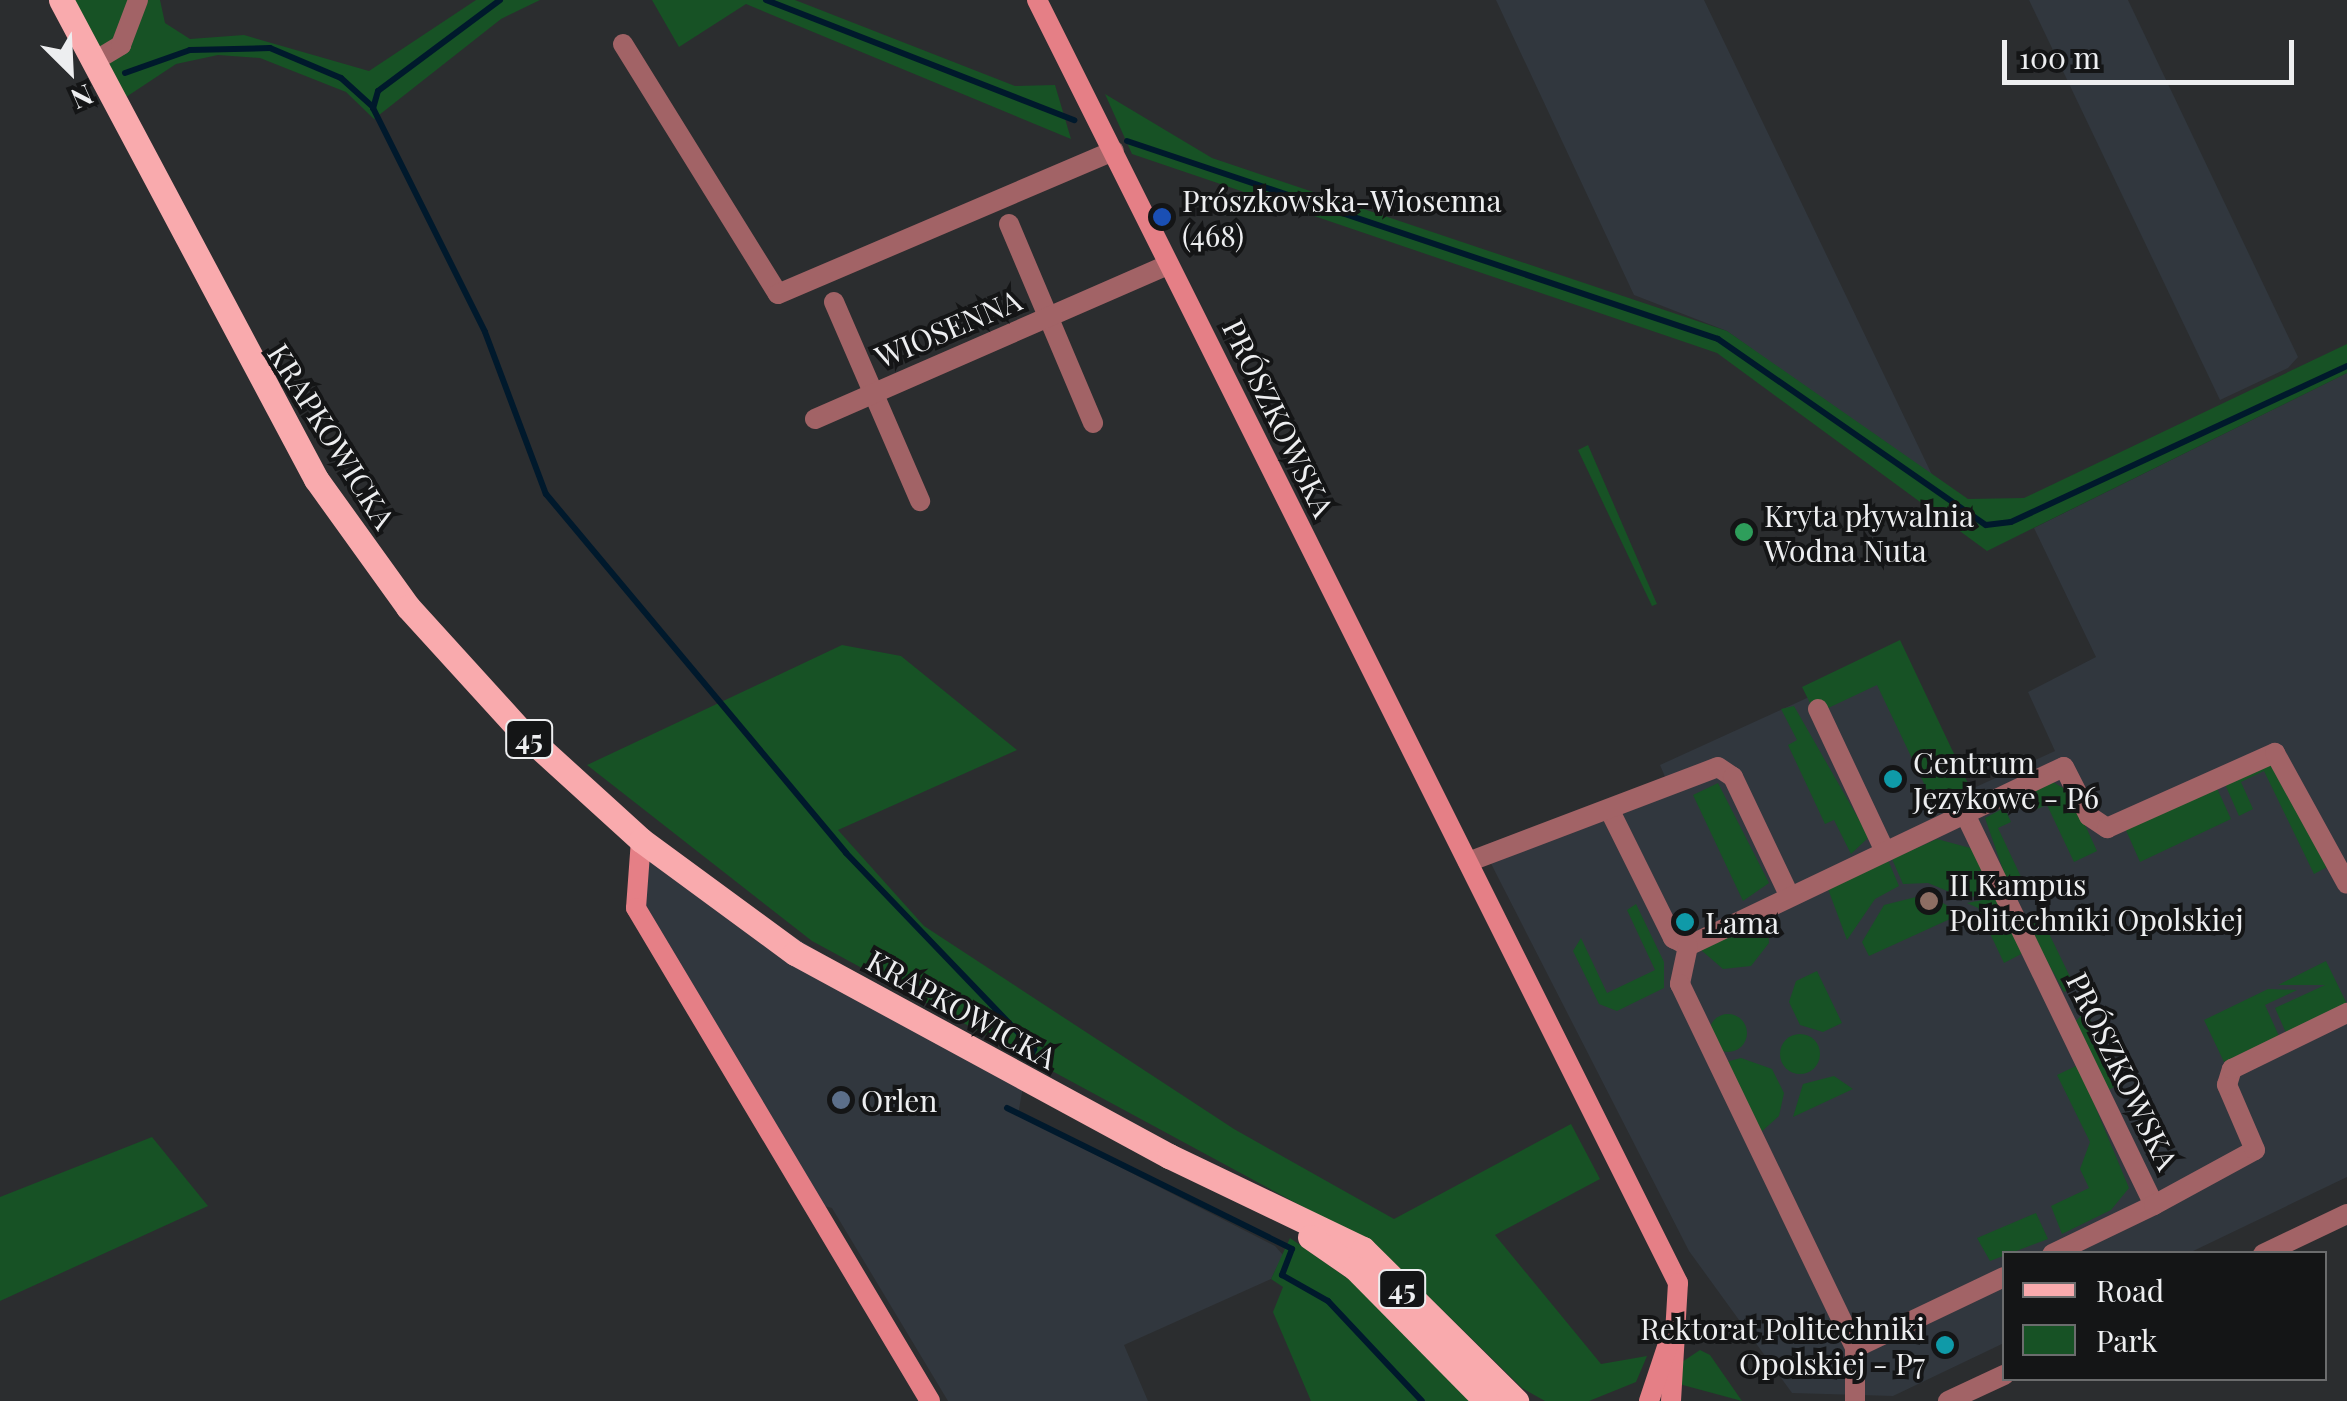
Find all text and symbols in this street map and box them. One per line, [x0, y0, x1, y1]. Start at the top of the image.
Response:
north arrow [20, 20, 120, 120]
scale bar [2007, 20, 2300, 82]
text: 100 m [2019, 37, 2100, 77]
text: N [66, 77, 99, 119]
place label: Prószkowska-Wiosenna (468) [1182, 182, 1501, 252]
marker: Prószkowska-Wiosenna (468) [1151, 206, 1173, 228]
street label: WIOSENNA [870, 281, 1026, 375]
street label: PRÓSZKOWSKA [1216, 313, 1342, 523]
street label: KRAPKOWICKA [261, 337, 403, 535]
place label: Kryta pływalnia Wodna Nuta [1764, 497, 1974, 568]
marker: Kryta pływalnia Wodna Nuta [1733, 521, 1755, 543]
road number: 45 [504, 716, 554, 762]
place label: Centrum Językowe - P6 [1913, 744, 2099, 814]
marker: Centrum Językowe - P6 [1882, 768, 1904, 790]
place label: II Kampus Politechniki Opolskiej [1949, 866, 2243, 936]
marker: II Kampus Politechniki Opolskiej [1918, 890, 1940, 912]
place label: Lama [1705, 904, 1779, 940]
marker: Lama [1674, 911, 1696, 933]
street label: KRAPKOWICKA [861, 942, 1063, 1076]
street label: PRÓSZKOWSKA [2060, 966, 2186, 1176]
place label: Orlen [861, 1082, 937, 1118]
marker: Orlen [830, 1089, 852, 1111]
legend [2002, 1251, 2327, 1381]
road number: 45 [1377, 1266, 1427, 1312]
text: Road [2096, 1270, 2164, 1310]
place label: Rektorat Politechniki Opolskiej - P7 [1640, 1310, 1925, 1380]
text: Park [2096, 1320, 2158, 1360]
marker: Rektorat Politechniki Opolskiej - P7 [1934, 1334, 1956, 1356]

